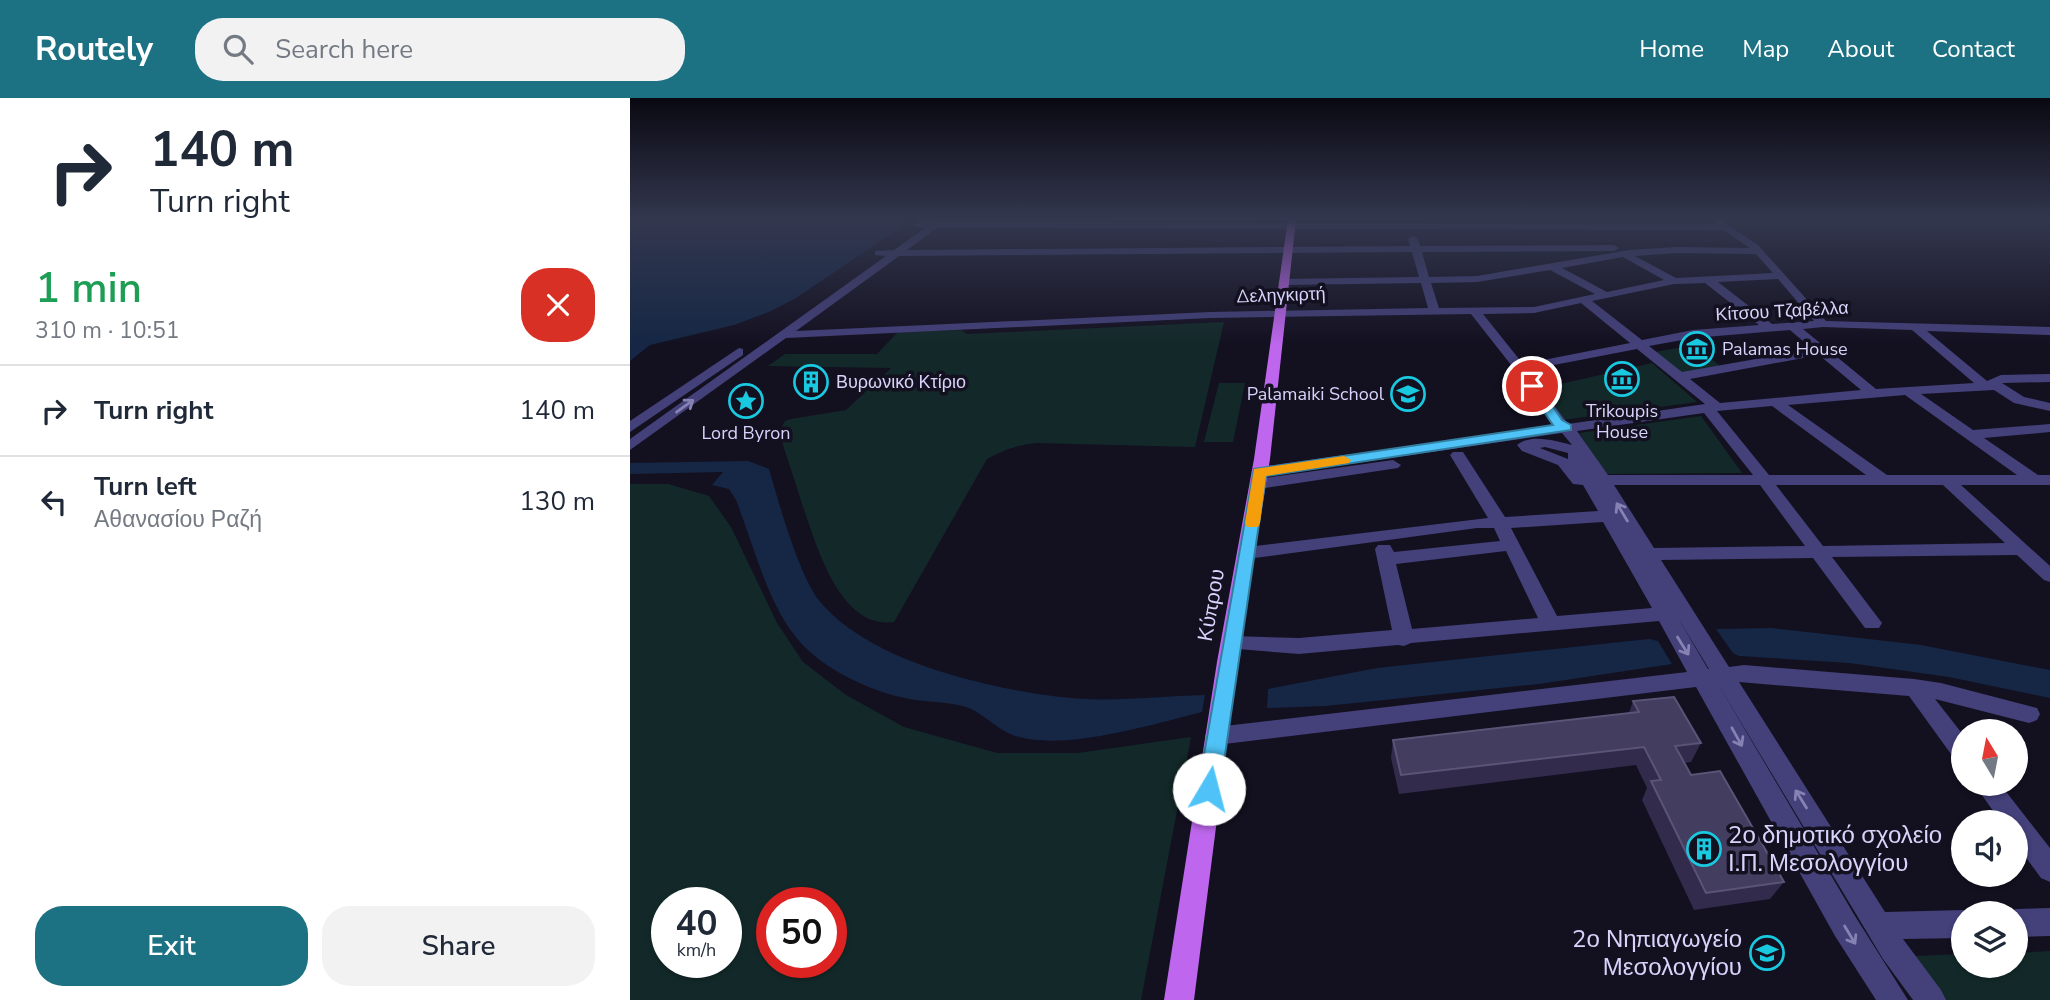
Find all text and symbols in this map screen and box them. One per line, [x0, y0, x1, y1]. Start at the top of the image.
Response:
search box [195, 18, 685, 81]
text: Routely [35, 27, 153, 72]
icon: search [219, 30, 257, 68]
text: Search here [275, 32, 413, 67]
text: Home [1639, 33, 1704, 65]
text: Map [1742, 33, 1789, 65]
text: About [1827, 33, 1894, 65]
text: Contact [1932, 33, 2015, 65]
text: 140 m [150, 116, 294, 183]
icon: right [35, 126, 126, 217]
text: Turn right [150, 180, 290, 223]
text: 1 min [35, 260, 142, 317]
button: close [521, 268, 595, 342]
street label: Δεληγκιρτή [1236, 281, 1326, 309]
street label: Κίτσου Τζαβέλλα [1715, 296, 1849, 326]
text: 310 m · 10:51 [35, 315, 180, 346]
museum icon: Palamas House [1678, 330, 1716, 368]
place label: Palamas House [1722, 337, 1848, 361]
pin [1502, 356, 1562, 416]
museum icon: Trikoupis House [1603, 360, 1641, 398]
building icon: Βυρωνικό Κτίριο [792, 363, 830, 401]
icon: arrive [1513, 367, 1551, 405]
place label: Βυρωνικό Κτίριο [836, 370, 966, 394]
school or university icon: Palamaiki School [1389, 375, 1427, 413]
place icon: Lord Byron [727, 382, 765, 420]
place label: Palamaiki School [1247, 382, 1385, 406]
icon: right [35, 392, 73, 430]
text: Turn right [94, 393, 213, 428]
text: 140 m [519, 393, 595, 428]
one-way arrow [676, 399, 695, 414]
place label: Trikoupis House [1586, 399, 1658, 444]
place label: Lord Byron [701, 421, 791, 445]
text: Turn left [94, 469, 197, 504]
icon: left [35, 483, 73, 521]
text: 130 m [519, 484, 595, 519]
one-way arrow [1615, 503, 1629, 523]
text: Αθανασίου Ραζή [94, 504, 262, 535]
street label: Κύπρου [1191, 567, 1231, 643]
one-way arrow [1676, 636, 1691, 655]
north arrow [1951, 719, 2028, 796]
map controls [1951, 719, 2028, 978]
one-way arrow [1730, 727, 1744, 747]
position arrow [1172, 752, 1246, 826]
one-way arrow [1794, 789, 1808, 809]
button: sound [1951, 810, 2028, 887]
place label: 2ο δημοτικό σχολείο Ι.Π. Μεσολογγίου [1728, 819, 1942, 879]
building icon: 2ο δημοτικό σχολείο Ι.Π. Μεσολογγίου [1685, 830, 1723, 868]
speed limit sign: 50 [756, 887, 847, 978]
text: 40 [675, 900, 718, 947]
button: layers [1951, 901, 2028, 978]
button: Exit [35, 906, 308, 986]
button: Share [322, 906, 595, 986]
place label: 2ο Νηπιαγωγείο Μεσολογγίου [1572, 923, 1742, 983]
one-way arrow [1843, 924, 1857, 944]
school or university icon: 2ο Νηπιαγωγείο Μεσολογγίου [1748, 934, 1786, 972]
text: km/h [677, 938, 716, 962]

